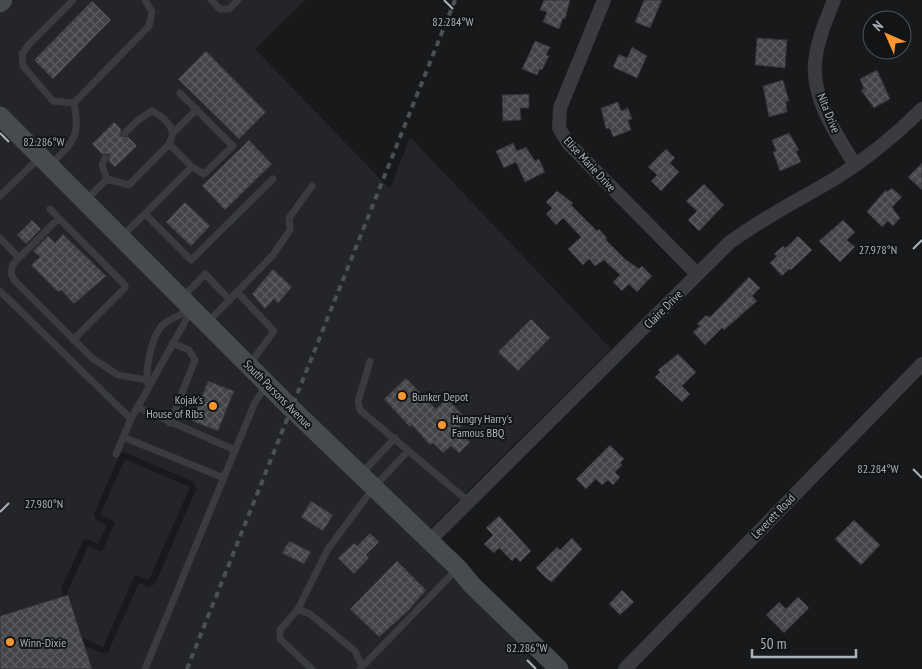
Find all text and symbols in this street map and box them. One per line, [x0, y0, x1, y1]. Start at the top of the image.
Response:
north arrow [862, 10, 912, 60]
text: 82.284°W [432, 14, 474, 29]
text: N [869, 17, 887, 35]
street label: Nita Drive [814, 91, 844, 135]
street label: Elise Marie Drive [561, 133, 619, 195]
text: 82.286°W [23, 134, 65, 149]
text: 27.978°N [859, 242, 897, 257]
street label: Claire Drive [641, 287, 685, 331]
street label: South Parsons Avenue [241, 357, 315, 431]
place label: Bunker Depot [412, 389, 469, 404]
marker: Bunker Depot [396, 390, 408, 402]
place label: Kojak's House of Ribs [146, 392, 203, 421]
marker: Kojak's House of Ribs [207, 400, 219, 412]
place label: Hungry Harry's Famous BBQ [452, 411, 512, 440]
marker: Hungry Harry's Famous BBQ [436, 419, 448, 431]
text: 82.284°W [857, 461, 899, 476]
street label: Leverett Road [748, 490, 798, 542]
text: 27.980°N [25, 496, 63, 511]
scale bar [752, 626, 856, 658]
text: 50 m [760, 634, 786, 653]
place label: Winn-Dixie [20, 635, 66, 650]
marker: Winn-Dixie [4, 636, 16, 648]
text: 82.286°W [506, 640, 548, 655]

